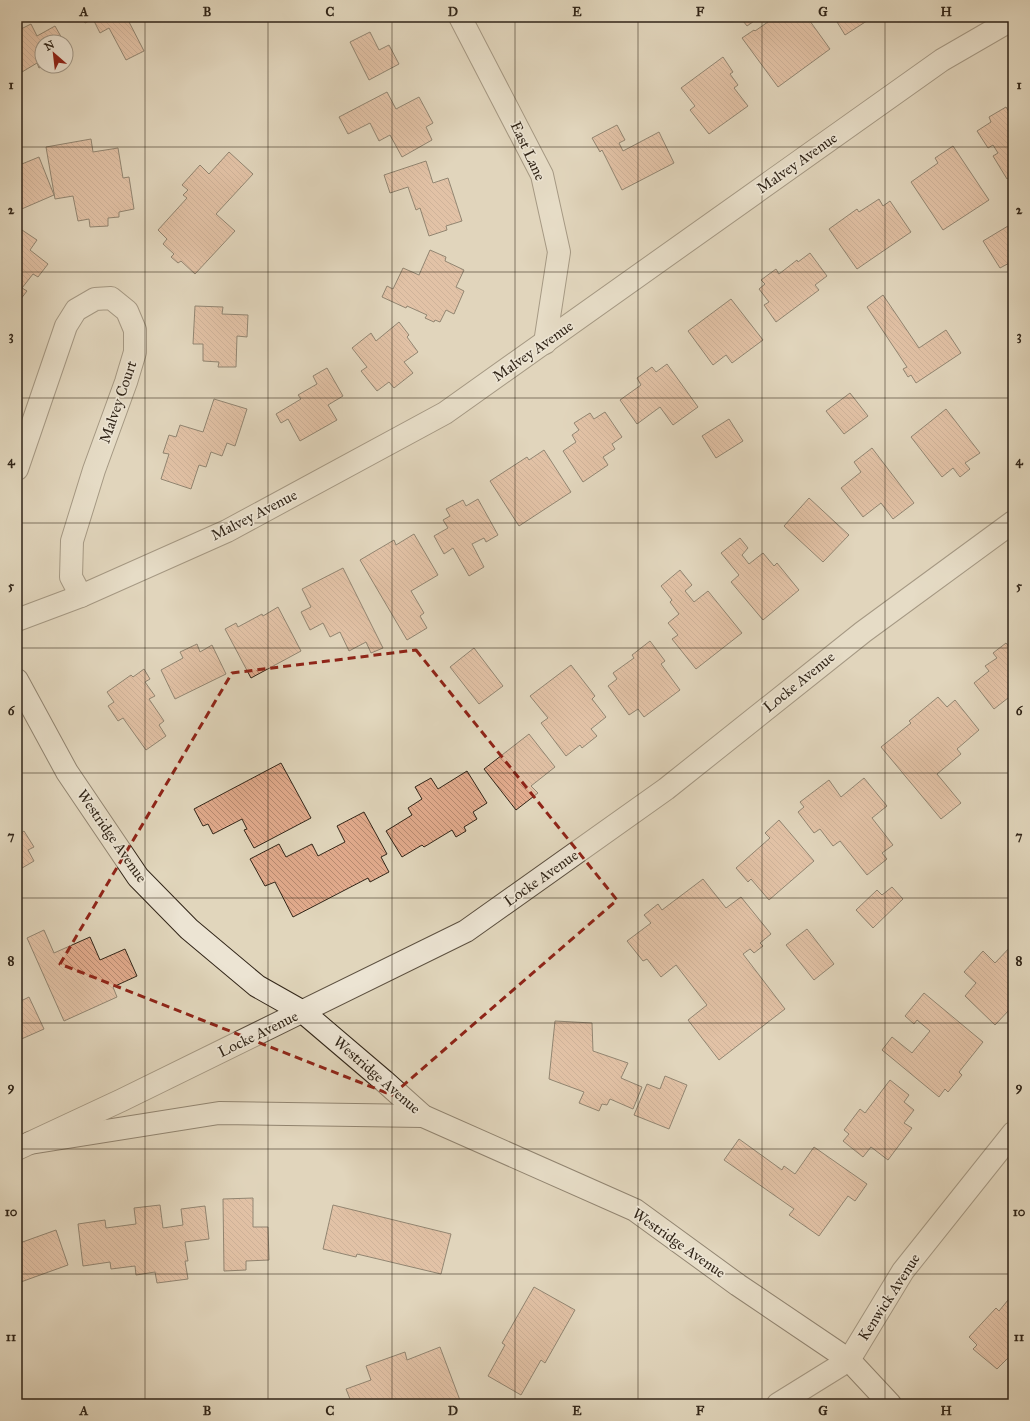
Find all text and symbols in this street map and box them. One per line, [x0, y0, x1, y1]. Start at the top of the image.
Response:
text: A [79, 4, 89, 20]
text: B [203, 4, 212, 20]
text: C [326, 4, 335, 20]
text: D [448, 4, 458, 20]
text: E [572, 4, 582, 20]
text: F [696, 4, 705, 20]
text: G [818, 4, 828, 20]
text: H [940, 4, 952, 20]
north arrow [34, 34, 74, 74]
text: N [42, 37, 57, 54]
text: 1 [8, 77, 14, 93]
text: 1 [1016, 77, 1022, 93]
street label: East Lane [507, 119, 549, 183]
street label: Malvey Avenue [753, 129, 841, 197]
text: 2 [8, 202, 15, 218]
text: 2 [1016, 202, 1023, 218]
street label: Malvey Avenue [489, 317, 577, 385]
text: 3 [8, 328, 14, 344]
text: 3 [1016, 328, 1022, 344]
street label: Malvey Court [95, 358, 141, 446]
text: 4 [7, 453, 15, 469]
text: 4 [1015, 453, 1023, 469]
street label: Malvey Avenue [208, 486, 300, 544]
text: 5 [8, 578, 15, 594]
text: 5 [1016, 578, 1023, 594]
street label: Locke Avenue [760, 648, 838, 716]
text: 6 [8, 703, 16, 719]
text: 6 [1016, 703, 1024, 719]
street label: Westridge Avenue [73, 786, 151, 886]
text: 7 [8, 828, 15, 844]
text: 7 [1016, 828, 1023, 844]
street label: Locke Avenue [500, 846, 582, 910]
text: 8 [8, 953, 15, 969]
text: 8 [1016, 953, 1023, 969]
street label: Locke Avenue [215, 1007, 301, 1061]
street label: Westridge Avenue [330, 1032, 424, 1118]
text: 9 [8, 1079, 15, 1095]
text: 9 [1016, 1079, 1023, 1095]
text: 10 [5, 1204, 18, 1220]
street label: Westridge Avenue [629, 1204, 729, 1282]
text: 10 [1013, 1204, 1026, 1220]
street label: Kenwick Avenue [854, 1250, 924, 1344]
text: 11 [6, 1329, 16, 1345]
text: 11 [1014, 1329, 1024, 1345]
text: A [79, 1403, 89, 1419]
text: B [203, 1403, 212, 1419]
text: C [326, 1403, 335, 1419]
text: D [448, 1403, 458, 1419]
text: E [572, 1403, 582, 1419]
text: F [696, 1403, 705, 1419]
text: G [818, 1403, 828, 1419]
text: H [940, 1403, 952, 1419]

